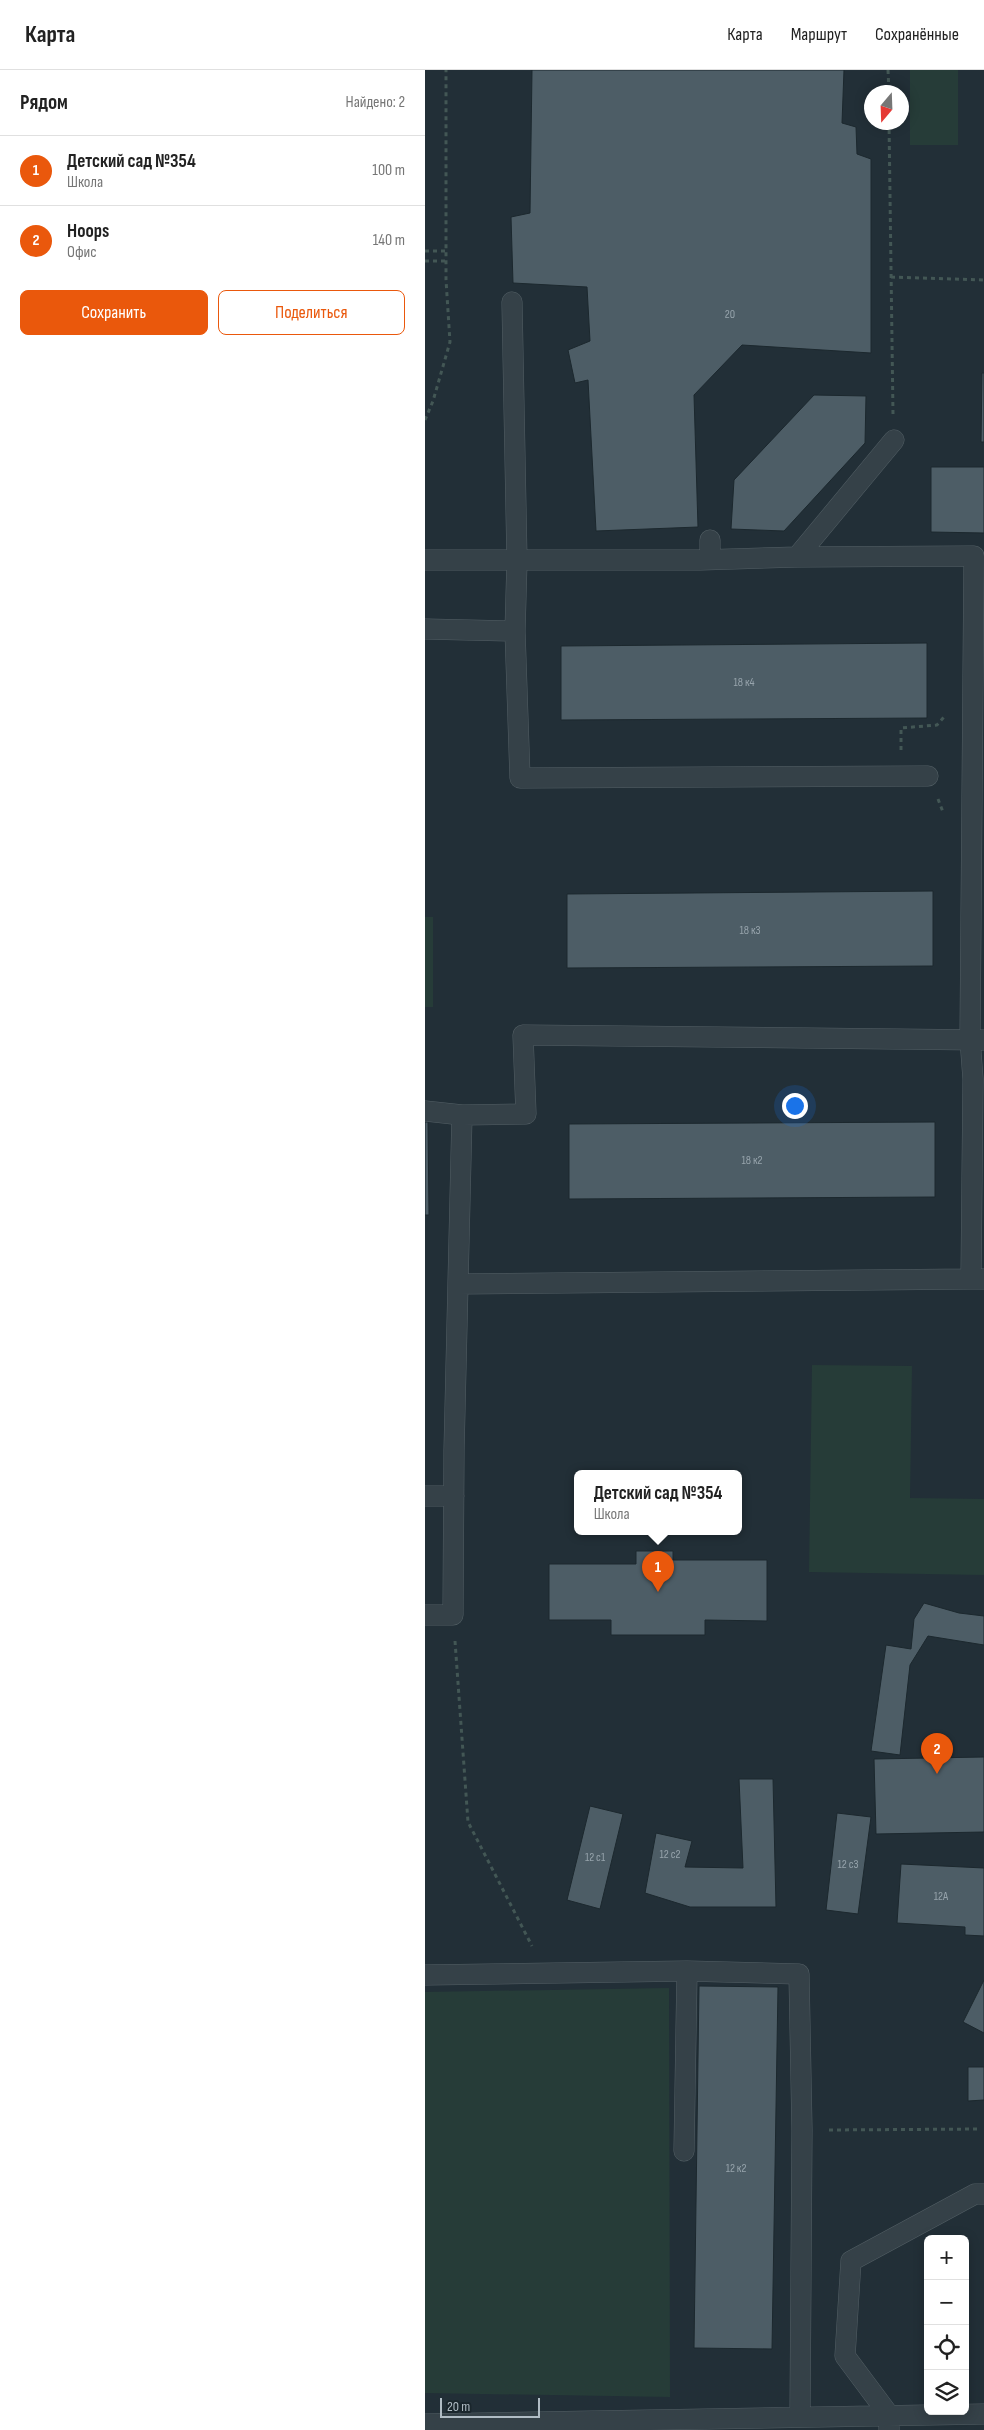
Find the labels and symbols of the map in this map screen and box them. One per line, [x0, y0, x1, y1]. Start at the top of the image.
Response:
north arrow [864, 85, 909, 130]
house number: 20 [725, 307, 735, 322]
house number: 18 к4 [734, 675, 754, 690]
house number: 18 к3 [740, 923, 760, 938]
your location [782, 1093, 808, 1119]
house number: 18 к2 [742, 1153, 762, 1168]
pin: 1 [642, 1551, 674, 1592]
pin: 2 [921, 1733, 953, 1774]
house number: 12 с2 [660, 1847, 681, 1862]
house number: 12 с1 [585, 1850, 606, 1865]
house number: 12 с3 [837, 1857, 859, 1872]
house number: 12А [934, 1889, 949, 1904]
house number: 12 к2 [726, 2161, 746, 2176]
scale bar [440, 2395, 540, 2418]

